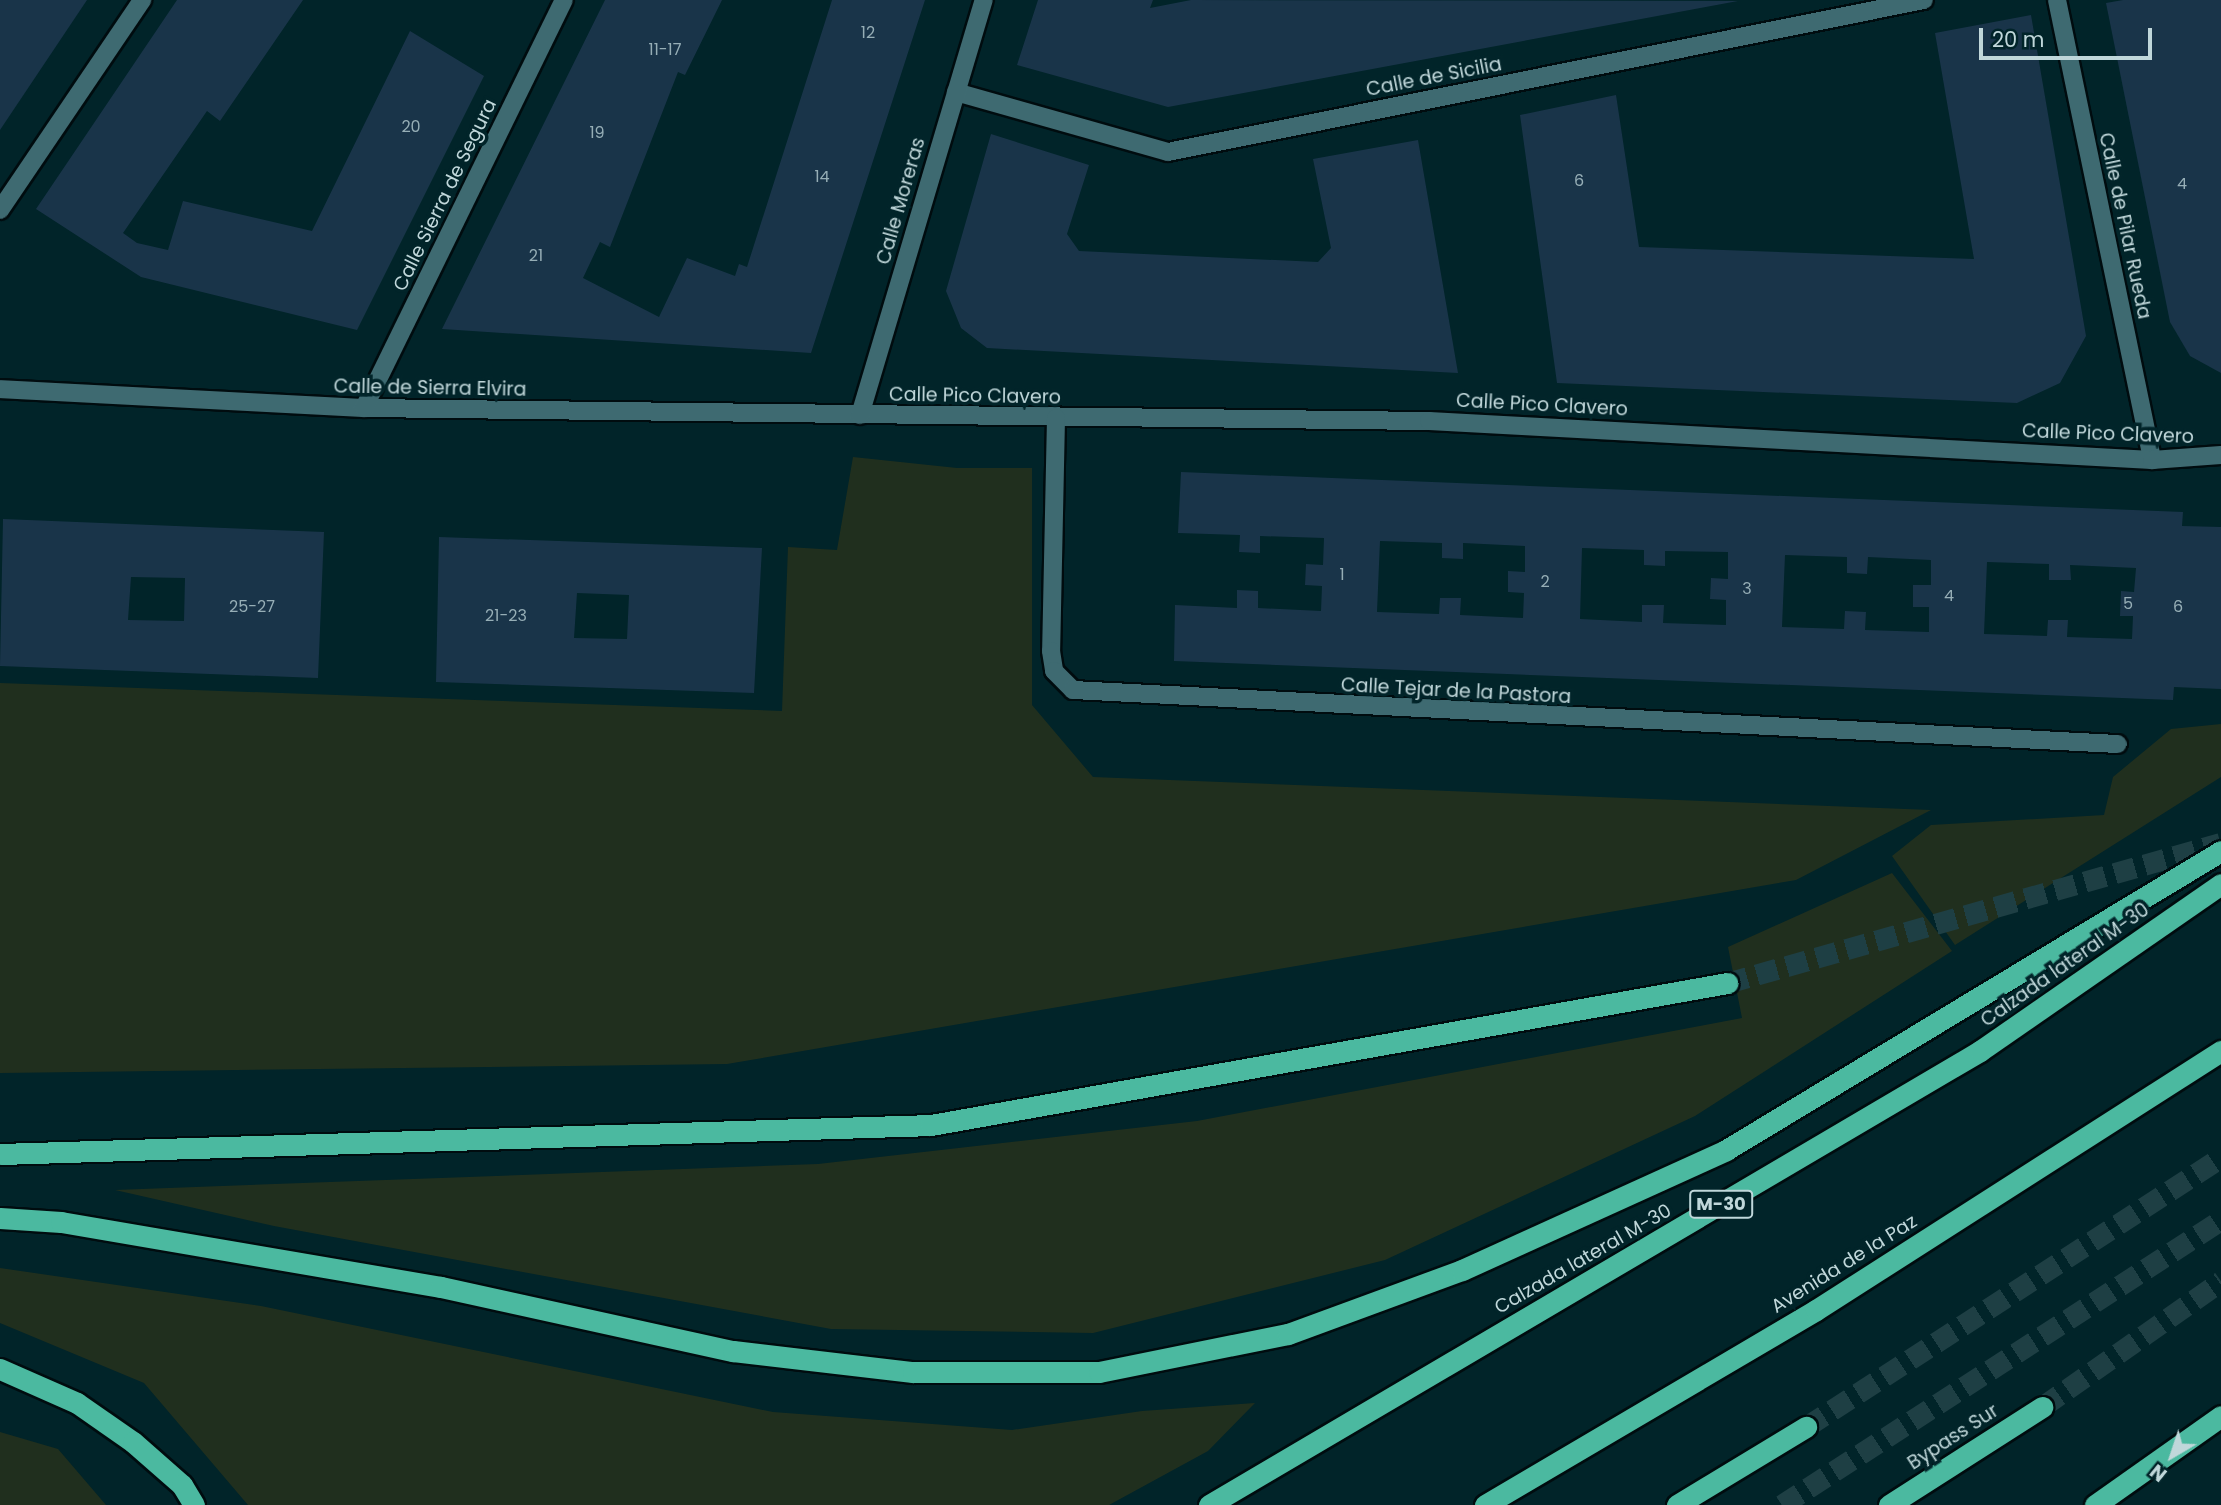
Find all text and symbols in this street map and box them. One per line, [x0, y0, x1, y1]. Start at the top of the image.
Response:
scale bar [1983, 14, 2156, 58]
house number: 12 [861, 23, 875, 43]
text: 20 m [1992, 25, 2045, 54]
house number: 11-17 [649, 40, 681, 60]
street label: Calle de Sicilia [1364, 53, 1504, 101]
street label: Calle Sierra de Segura [389, 95, 501, 295]
house number: 20 [401, 117, 421, 137]
house number: 19 [589, 123, 605, 143]
street label: Calle de Pilar Rueda [2094, 131, 2156, 321]
street label: Calle Moreras [872, 135, 930, 267]
house number: 14 [814, 167, 830, 187]
house number: 6 [1574, 171, 1584, 191]
house number: 4 [2177, 174, 2187, 194]
house number: 21 [529, 246, 543, 266]
street label: Calle de Sierra Elvira [333, 375, 527, 401]
street label: Calle Pico Clavero [889, 383, 1061, 409]
street label: Calle Pico Clavero [1456, 389, 1628, 421]
street label: Calle Pico Clavero [2022, 420, 2194, 448]
house number: 1 [1339, 565, 1345, 585]
house number: 2 [1540, 572, 1550, 592]
house number: 3 [1742, 579, 1752, 599]
house number: 4 [1944, 586, 1954, 606]
house number: 5 [2123, 594, 2133, 614]
house number: 25-27 [229, 597, 275, 617]
house number: 6 [2173, 597, 2183, 617]
house number: 21-23 [485, 606, 527, 626]
street label: Calle Tejar de la Pastora [1340, 674, 1572, 708]
street label: Calzada lateral M-30 [1976, 898, 2154, 1032]
road number: M-30 [1688, 1190, 1754, 1218]
street label: Calzada lateral M-30 [1491, 1199, 1675, 1319]
street label: Avenida de la Paz [1767, 1210, 1921, 1318]
street label: Bypass Sur [1903, 1399, 2003, 1475]
north arrow [2137, 1421, 2207, 1491]
text: N [2144, 1458, 2173, 1488]

